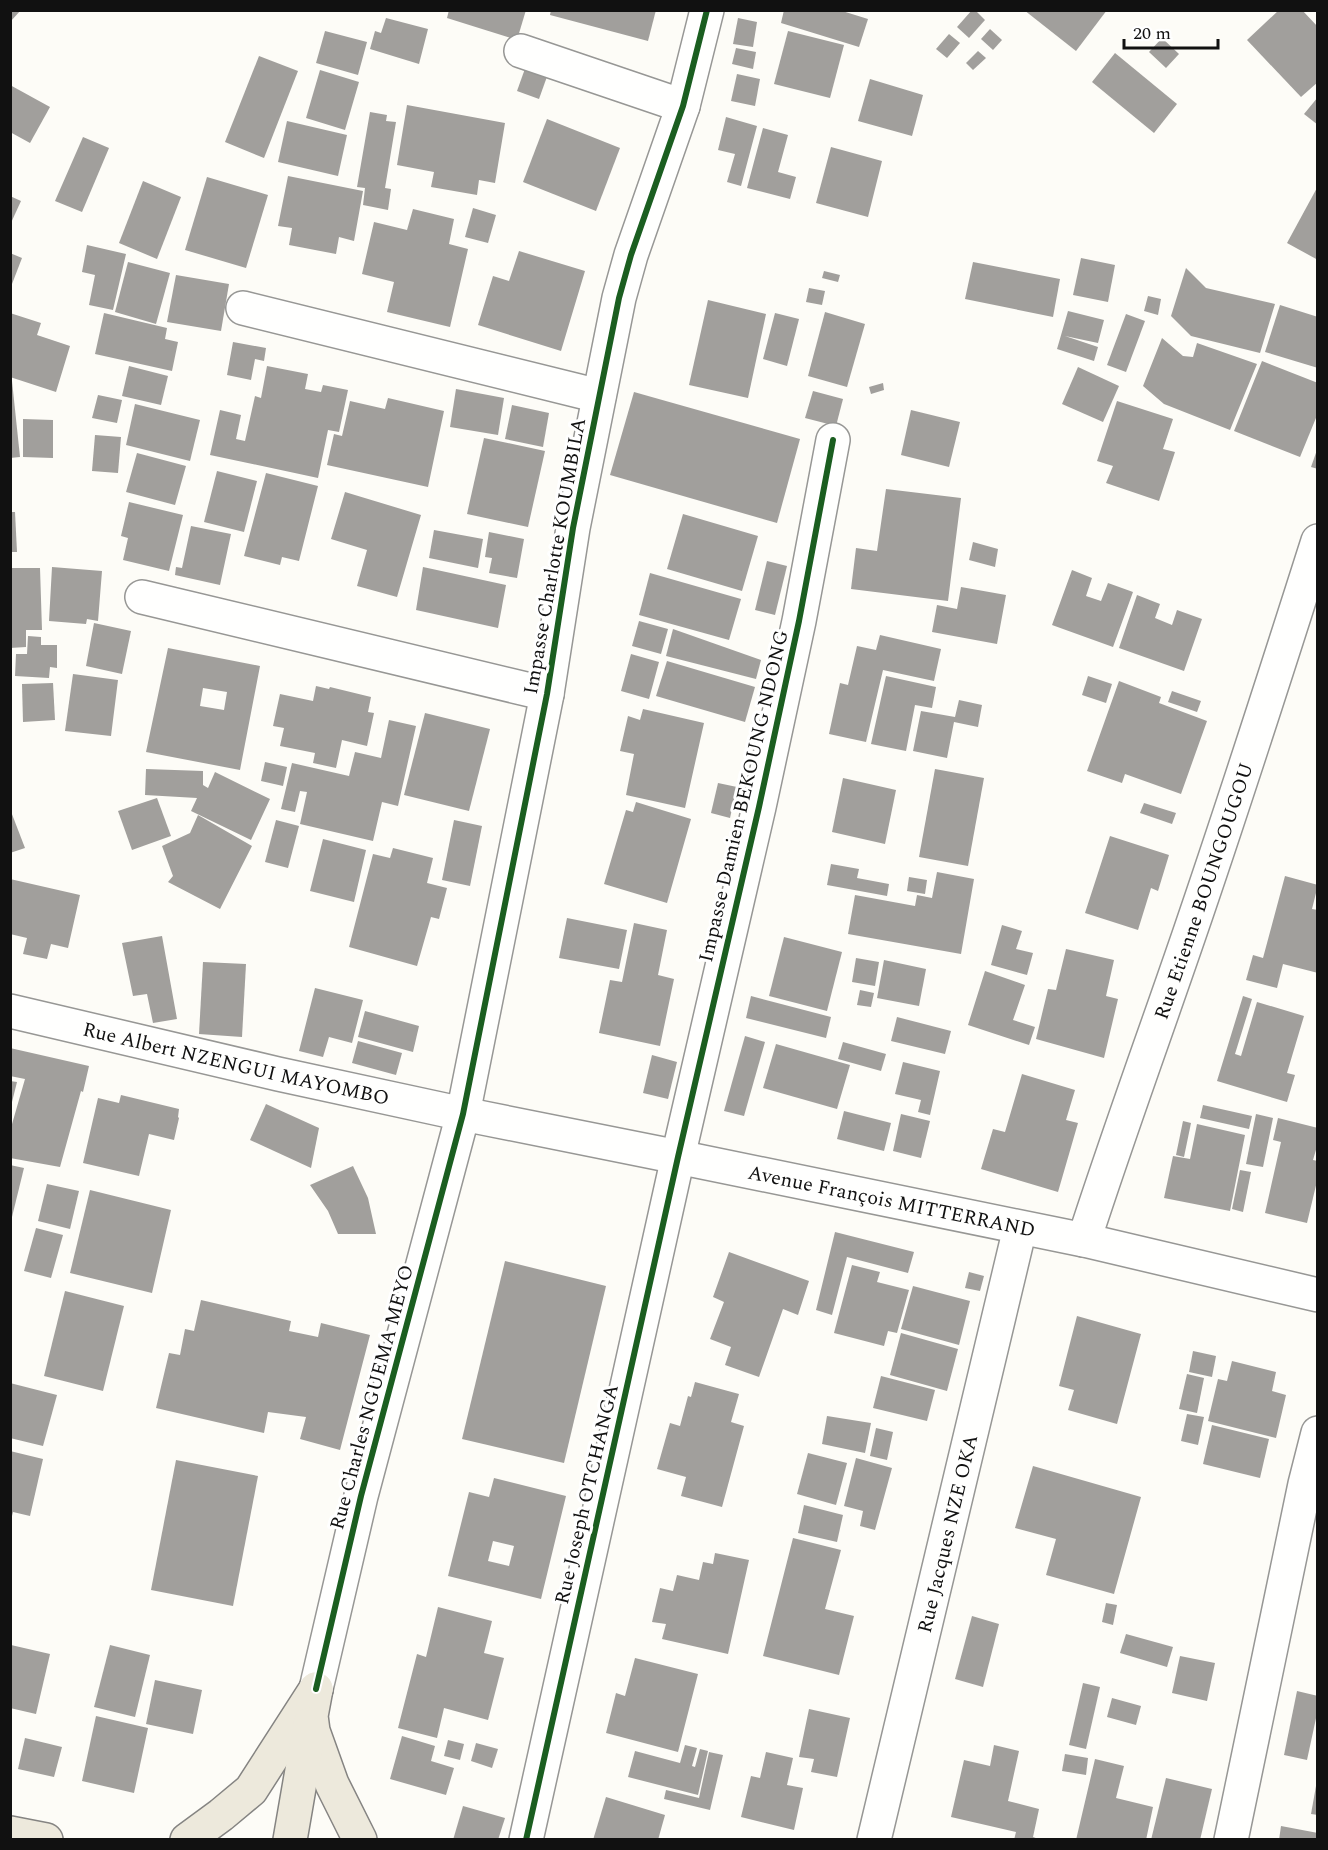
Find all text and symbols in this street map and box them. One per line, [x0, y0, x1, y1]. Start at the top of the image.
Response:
scale bar [1124, 12, 1218, 50]
text: 20 m [1133, 20, 1171, 47]
street label: Impasse Charlotte KOUMBILA [516, 416, 594, 697]
street label: Impasse Damien BEKOUNG NDONG [691, 627, 797, 965]
street label: Rue Etienne BOUNGOUGOU [1147, 759, 1262, 1024]
street label: Rue Albert NZENGUI MAYOMBO [80, 1015, 392, 1114]
street label: Avenue François MITTERRAND [745, 1158, 1038, 1246]
street label: Rue Charles NGUEMA MEYO [322, 1261, 422, 1533]
street label: Rue Joseph OTCHANGA [547, 1381, 627, 1607]
street label: Rue Jacques NZE OKA [910, 1432, 986, 1636]

